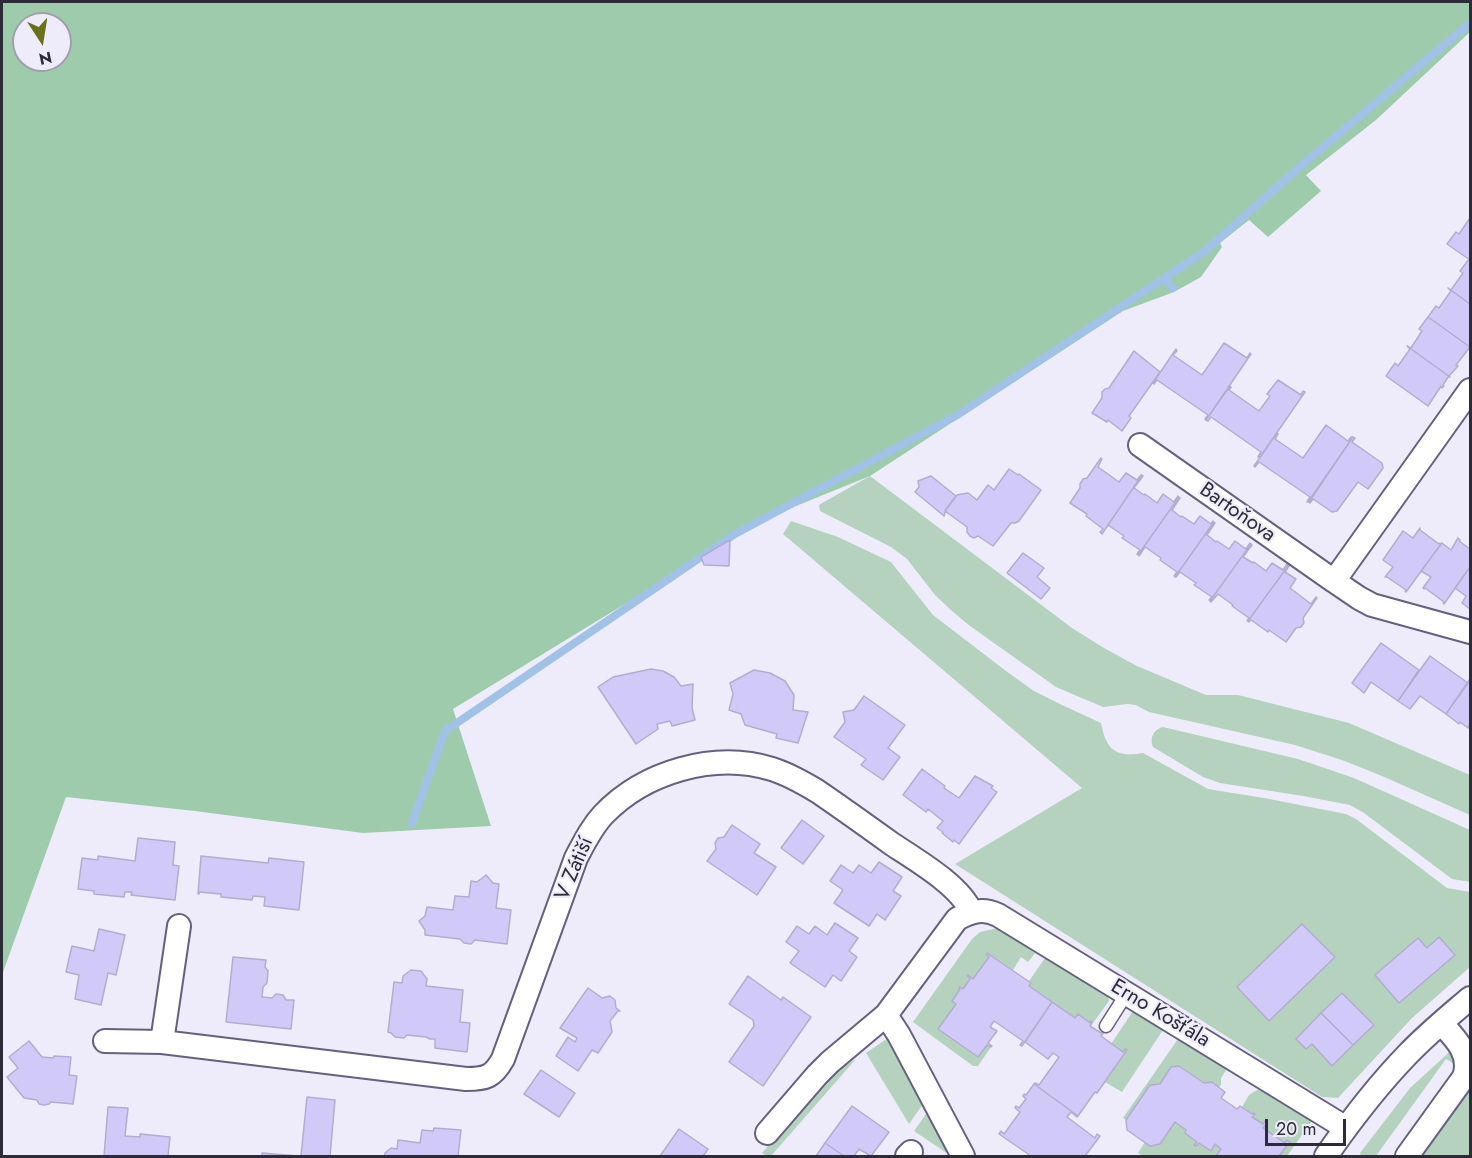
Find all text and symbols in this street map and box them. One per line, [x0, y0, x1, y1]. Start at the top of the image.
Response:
north arrow [12, 12, 72, 72]
text: N [37, 46, 54, 71]
street label: Bartoňova [1194, 478, 1280, 548]
street label: V Zátiší [550, 834, 600, 904]
street label: Erno Košťála [1106, 975, 1214, 1053]
scale bar [1268, 1107, 1349, 1145]
text: 20 m [1276, 1116, 1316, 1142]

